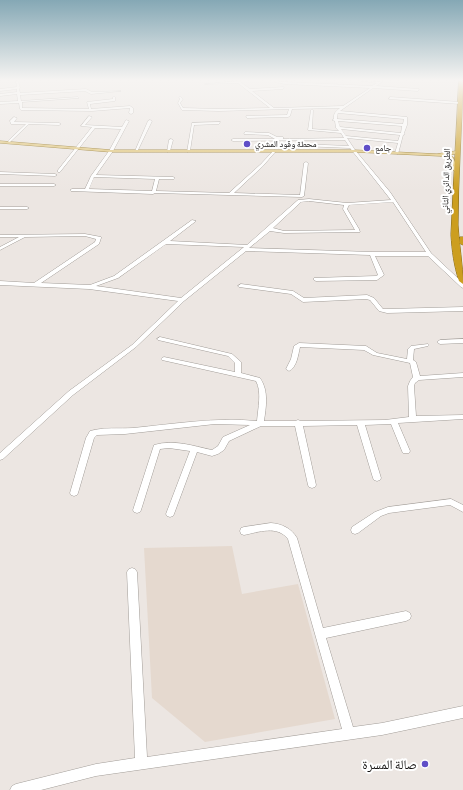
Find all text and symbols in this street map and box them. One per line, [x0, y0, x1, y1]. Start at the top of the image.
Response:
marker: محطة وقود المشري [242, 139, 252, 149]
place label: محطة وقود المشري [255, 140, 317, 151]
marker: جامع [362, 143, 372, 153]
place label: جامع [375, 144, 392, 154]
street label: الطريق الدائري الثاني [441, 148, 454, 214]
place label: صالة المسرة [362, 759, 417, 773]
marker: صالة المسرة [420, 759, 430, 769]

